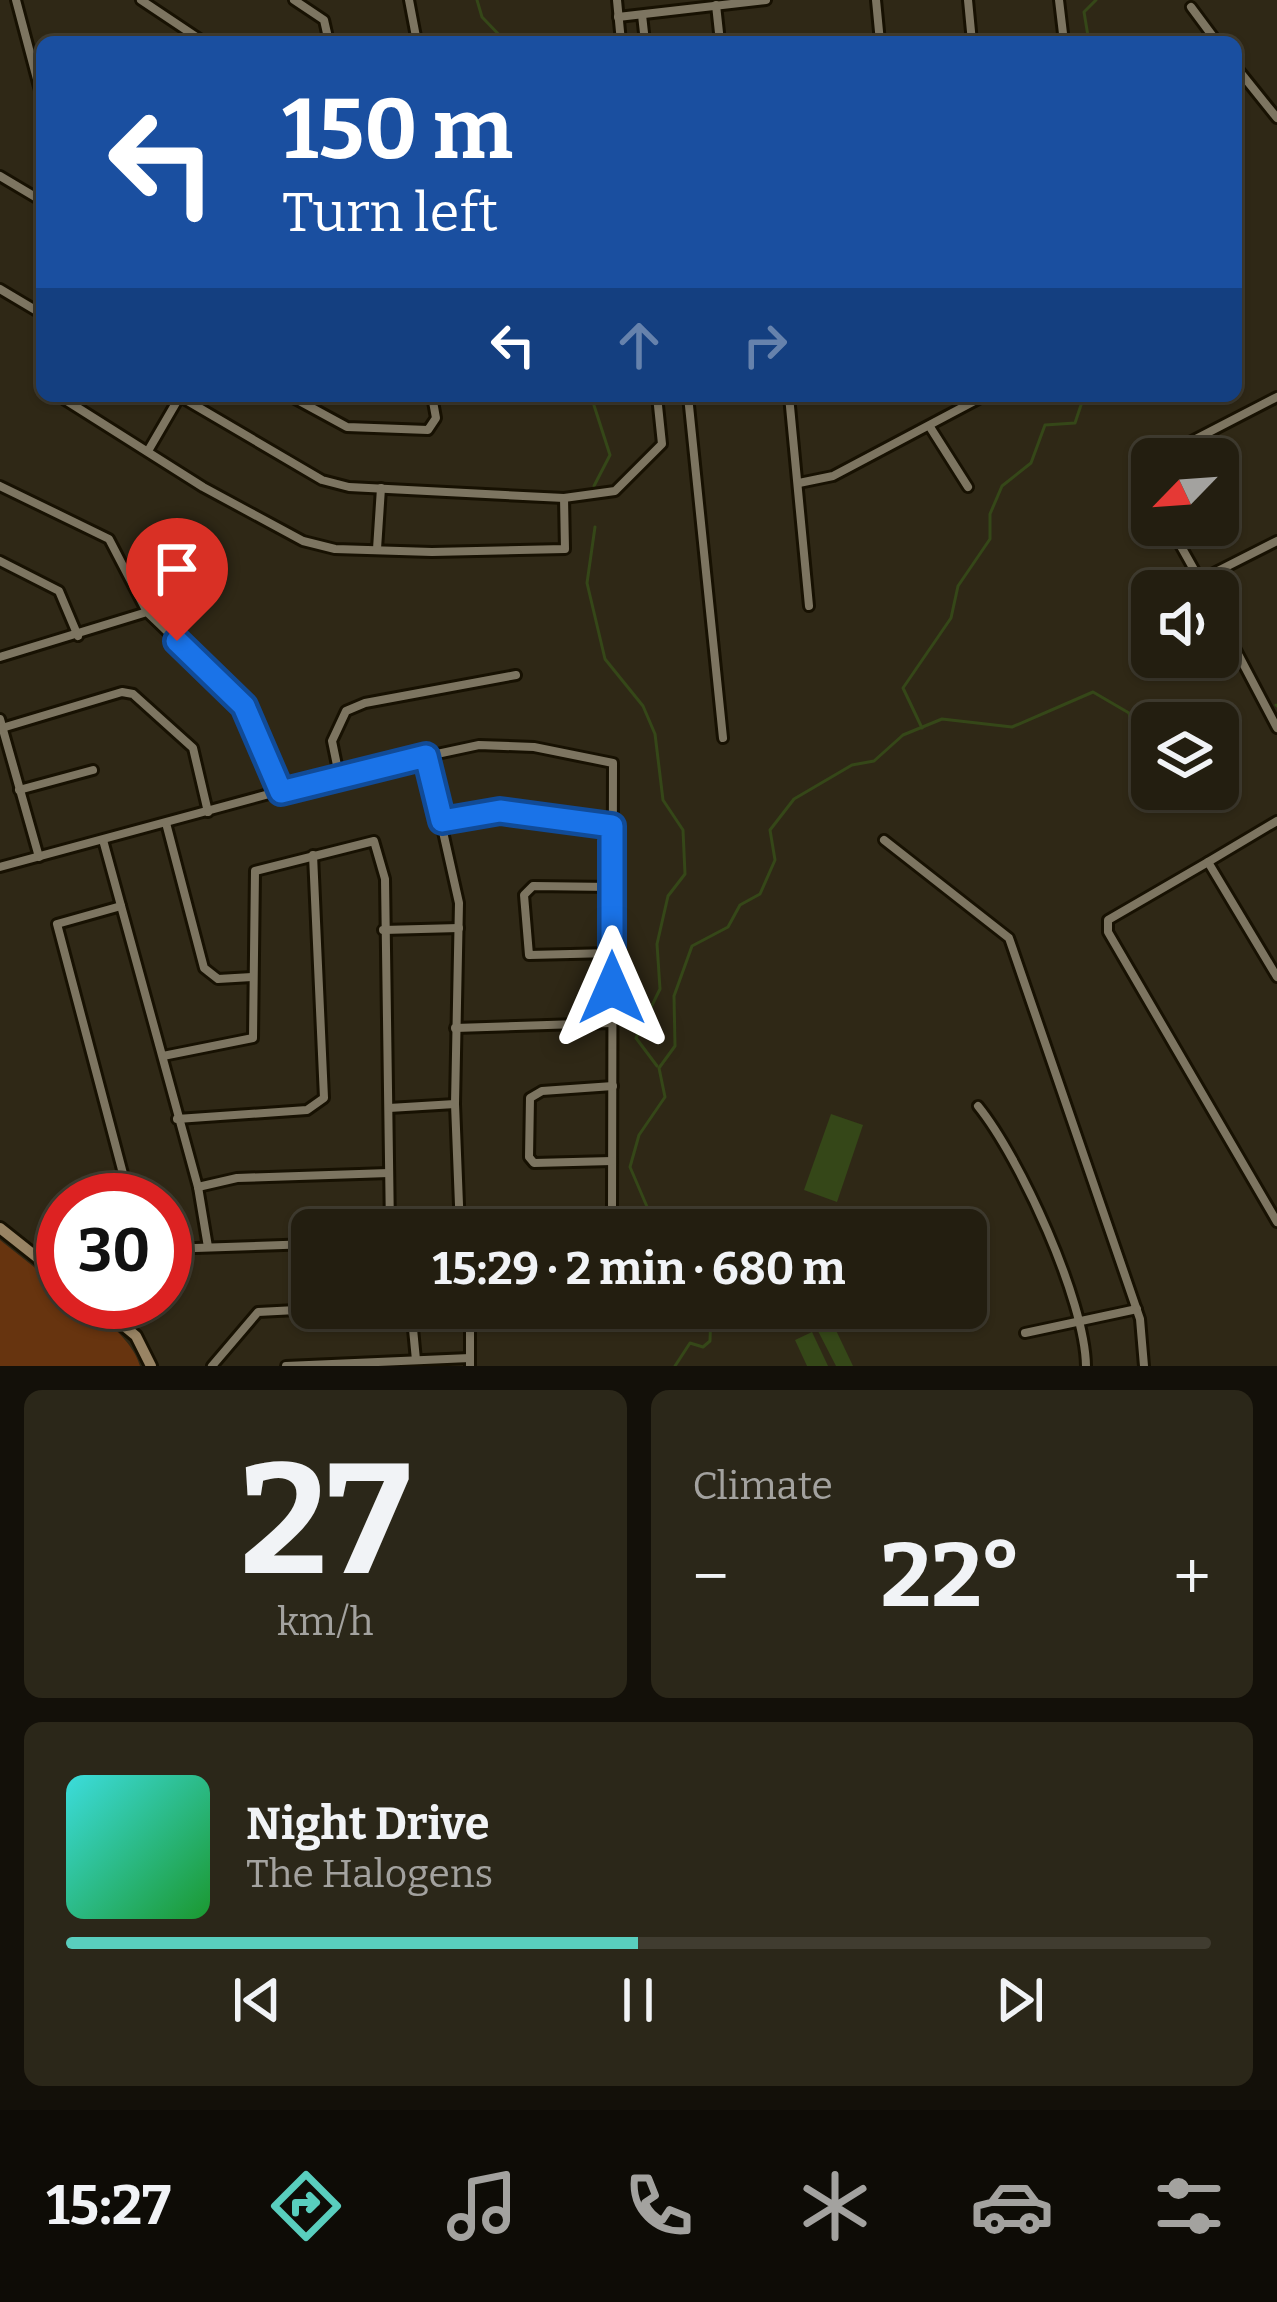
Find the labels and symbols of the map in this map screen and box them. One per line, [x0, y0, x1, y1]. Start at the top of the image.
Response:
north arrow [1131, 438, 1239, 546]
pin [126, 518, 228, 641]
position arrow [549, 925, 675, 1051]
speed limit sign: 30 [36, 1173, 192, 1329]

